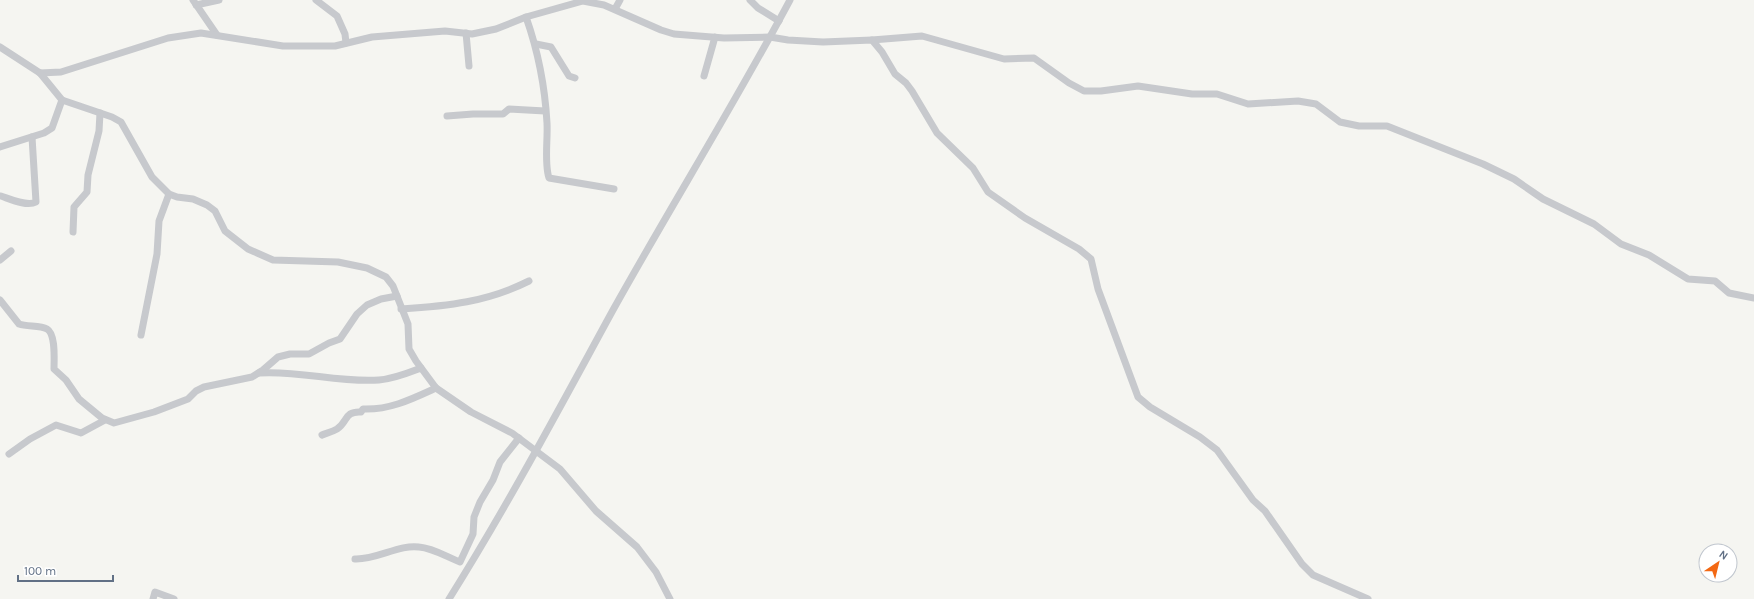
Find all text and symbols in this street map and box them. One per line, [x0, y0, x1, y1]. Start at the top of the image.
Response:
north arrow [1698, 543, 1738, 583]
text: N [1716, 548, 1730, 563]
scale bar [18, 557, 113, 583]
text: 100 m [24, 564, 56, 578]

